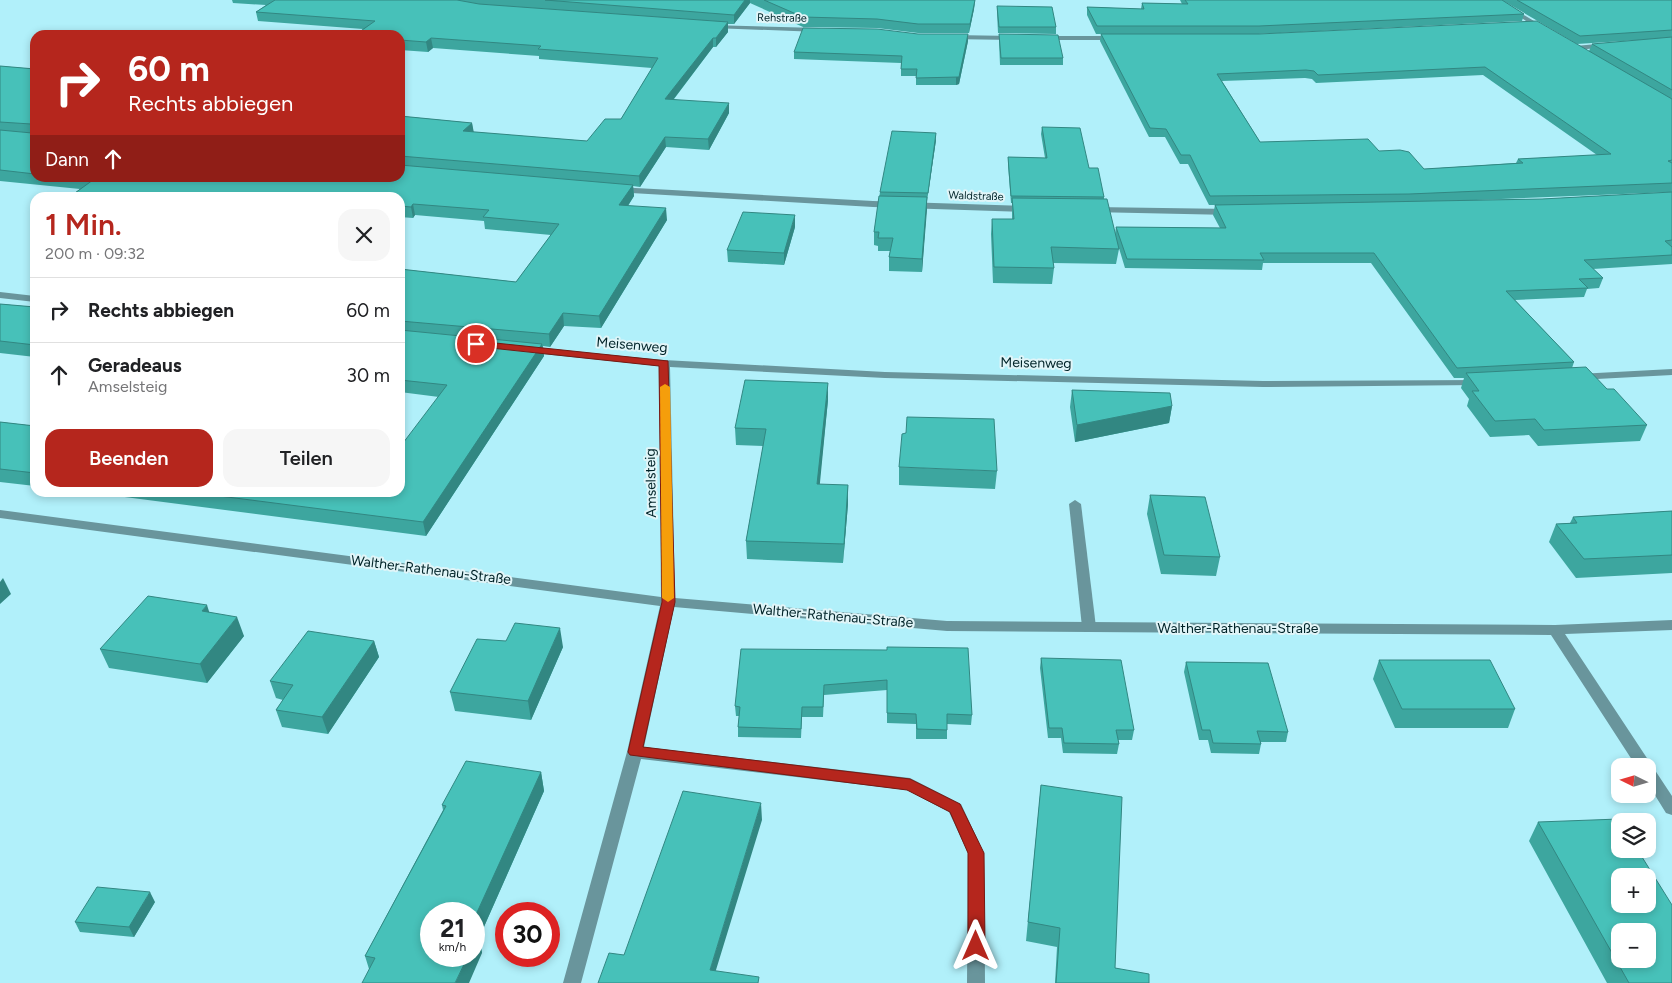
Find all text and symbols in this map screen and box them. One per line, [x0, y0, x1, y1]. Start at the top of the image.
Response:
street label: Rehstraße [757, 11, 807, 25]
text: 60 m [128, 48, 210, 90]
icon: right [45, 50, 110, 115]
text: Rechts abbiegen [128, 90, 293, 117]
icon: ahead [99, 145, 127, 173]
text: Dann [45, 148, 89, 171]
street label: Waldstraße [948, 189, 1004, 203]
text: 1 Min. [45, 206, 122, 243]
button: close [338, 209, 390, 261]
text: 200 m · 09:32 [45, 244, 145, 263]
icon: right [45, 296, 73, 324]
text: Rechts abbiegen [88, 299, 234, 322]
text: 60 m [346, 299, 390, 322]
pin [455, 323, 497, 365]
icon: arrive [462, 330, 490, 358]
street label: Meisenweg [596, 333, 668, 357]
text: Geradeaus [88, 354, 182, 377]
street label: Meisenweg [1000, 354, 1072, 372]
icon: ahead [45, 361, 73, 389]
text: 30 m [347, 364, 390, 387]
text: Amselsteig [88, 377, 167, 396]
button: Beenden [45, 429, 213, 487]
button: Teilen [223, 429, 390, 487]
street label: Amselsteig [642, 448, 660, 518]
street label: Walther-Rathenau-Straße [350, 552, 512, 588]
street label: Walther-Rathenau-Straße [752, 601, 914, 632]
street label: Walther-Rathenau-Straße [1158, 620, 1319, 637]
north arrow [1611, 758, 1656, 802]
map controls [1611, 758, 1656, 968]
button: layers [1611, 813, 1656, 858]
button: + [1611, 868, 1656, 913]
speed limit sign: 30 [495, 902, 560, 967]
text: 21 [440, 913, 465, 943]
position arrow [949, 919, 1001, 971]
button: − [1611, 923, 1656, 968]
text: km/h [439, 940, 466, 954]

